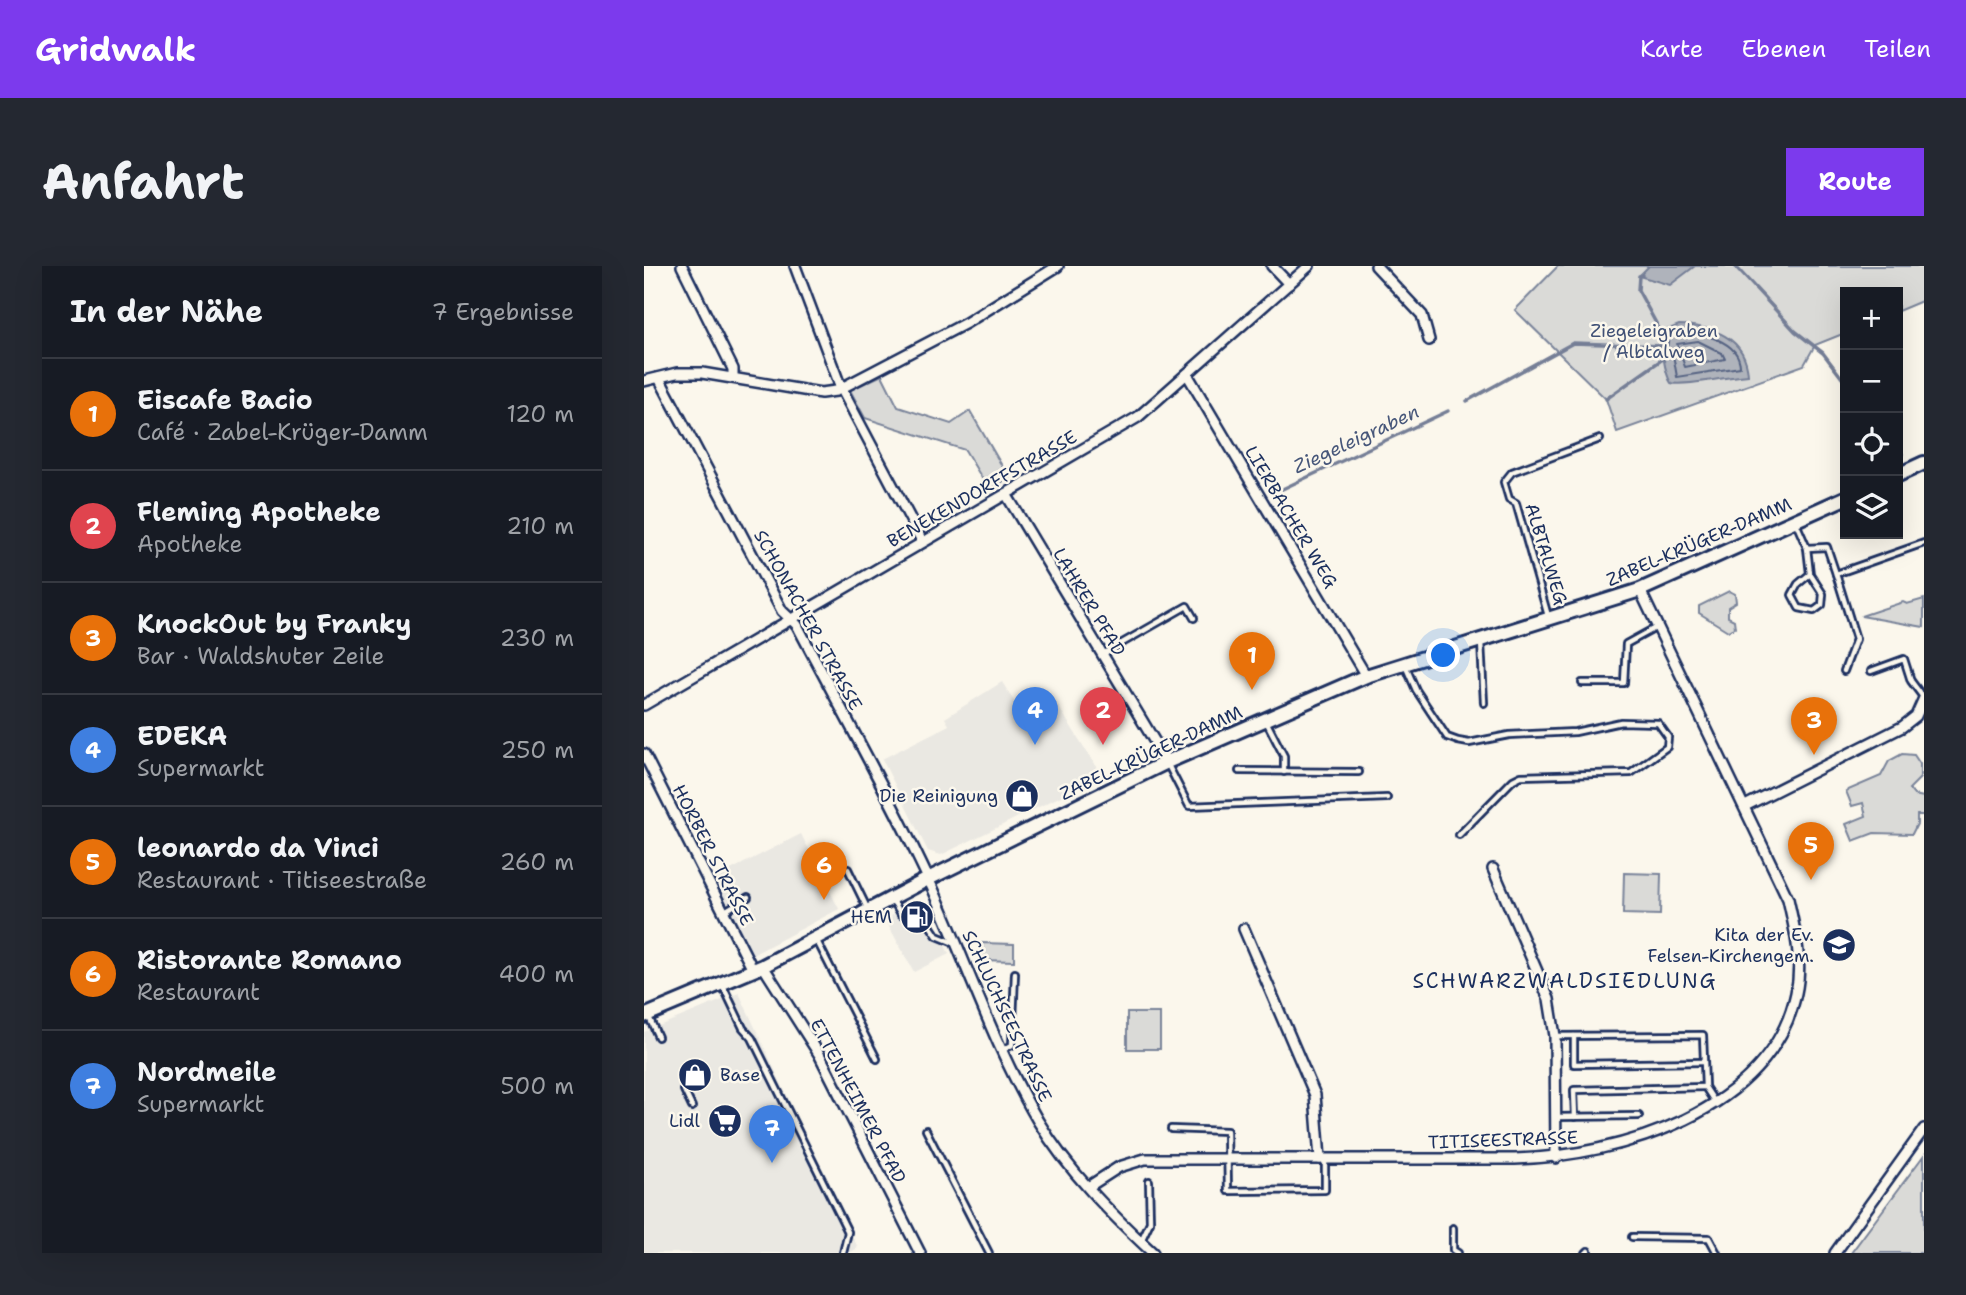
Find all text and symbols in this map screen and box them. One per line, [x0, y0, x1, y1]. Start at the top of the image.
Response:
text: Gridwalk [35, 27, 196, 72]
text: Karte [1640, 33, 1703, 65]
text: Ebenen [1741, 33, 1826, 65]
text: Teilen [1864, 33, 1931, 65]
button: Route [1786, 148, 1924, 216]
text: Anfahrt [42, 149, 244, 215]
map controls [1840, 287, 1903, 539]
button: + [1840, 287, 1903, 350]
text: In der Nähe [70, 291, 263, 332]
text: 7 Ergebnisse [432, 297, 574, 327]
park label: Ziegeleigraben / Albtalweg [1590, 319, 1718, 364]
button: − [1840, 350, 1903, 413]
text: Eiscafe Bacio [137, 382, 313, 417]
text: 1 [88, 399, 98, 429]
text: 120 m [506, 399, 574, 429]
water label: Ziegeleigraben [1289, 399, 1423, 479]
button: locate [1840, 413, 1903, 476]
text: Café · Zabel-Krüger-Damm [137, 417, 428, 447]
street label: BENEKENDORFFSTRASSE [883, 425, 1081, 553]
street label: LIERBACHER WEG [1239, 441, 1343, 593]
button: layers [1840, 476, 1903, 539]
street label: ZABEL-KRÜGER-DAMM [1603, 492, 1795, 592]
text: Fleming Apotheke [137, 494, 381, 529]
street label: ALBTALWEG [1519, 500, 1573, 608]
text: 2 [85, 511, 101, 541]
text: 210 m [506, 511, 574, 541]
street label: SCHONACHER STRASSE [748, 525, 868, 715]
text: Apotheke [137, 529, 242, 559]
street label: LAHRER PFAD [1047, 544, 1131, 661]
text: KnockOut by Franky [137, 606, 411, 641]
text: 3 [85, 623, 101, 653]
text: 230 m [500, 623, 574, 653]
pin: 1 [1229, 632, 1275, 690]
your location [1426, 638, 1460, 672]
text: Bar · Waldshuter Zeile [137, 641, 385, 671]
pin: 4 [1012, 687, 1058, 745]
pin: 2 [1080, 687, 1126, 745]
pin: 3 [1791, 697, 1837, 755]
street label: ZABEL-KRÜGER-DAMM [1056, 700, 1246, 806]
text: EDEKA [137, 718, 227, 753]
text: 4 [85, 735, 101, 765]
text: 250 m [501, 735, 574, 765]
text: Supermarkt [137, 753, 265, 783]
shop icon: Die Reinigung [1003, 777, 1041, 815]
street label: HORBER STRASSE [667, 780, 759, 930]
place label: Die Reinigung [879, 784, 998, 808]
pin: 5 [1788, 822, 1834, 880]
text: leonardo da Vinci [137, 830, 379, 865]
pin: 6 [801, 842, 847, 900]
text: 5 [86, 847, 100, 877]
text: 260 m [500, 847, 574, 877]
text: Restaurant · Titiseestraße [137, 865, 427, 895]
fuel station icon: HEM [898, 898, 936, 936]
place label: HEM [851, 905, 892, 929]
place label: Kita der Ev. Felsen-Kirchengem. [1647, 923, 1814, 968]
street label: SCHLUCHSEESTRASSE [957, 926, 1057, 1106]
school or university icon: Kita der Ev. Felsen-Kirchengem. [1820, 926, 1858, 964]
text: Ristorante Romano [137, 942, 402, 977]
text: 6 [85, 959, 101, 989]
text: 400 m [498, 959, 574, 989]
district label: SCHWARZWALDSIEDLUNG [1413, 967, 1717, 995]
text: Restaurant [137, 977, 260, 1007]
street label: ETTENHEIMER PFAD [804, 1015, 912, 1187]
text: Nordmeile [137, 1054, 277, 1089]
shop icon: Base [676, 1056, 714, 1094]
place label: Base [720, 1063, 760, 1087]
text: 7 [85, 1071, 101, 1101]
text: 500 m [500, 1071, 574, 1101]
text: Supermarkt [137, 1089, 265, 1119]
supermarket icon: Lidl [706, 1102, 744, 1140]
pin: 7 [749, 1105, 795, 1163]
place label: Lidl [669, 1109, 701, 1133]
street label: TITISEESTRASSE [1428, 1125, 1578, 1155]

